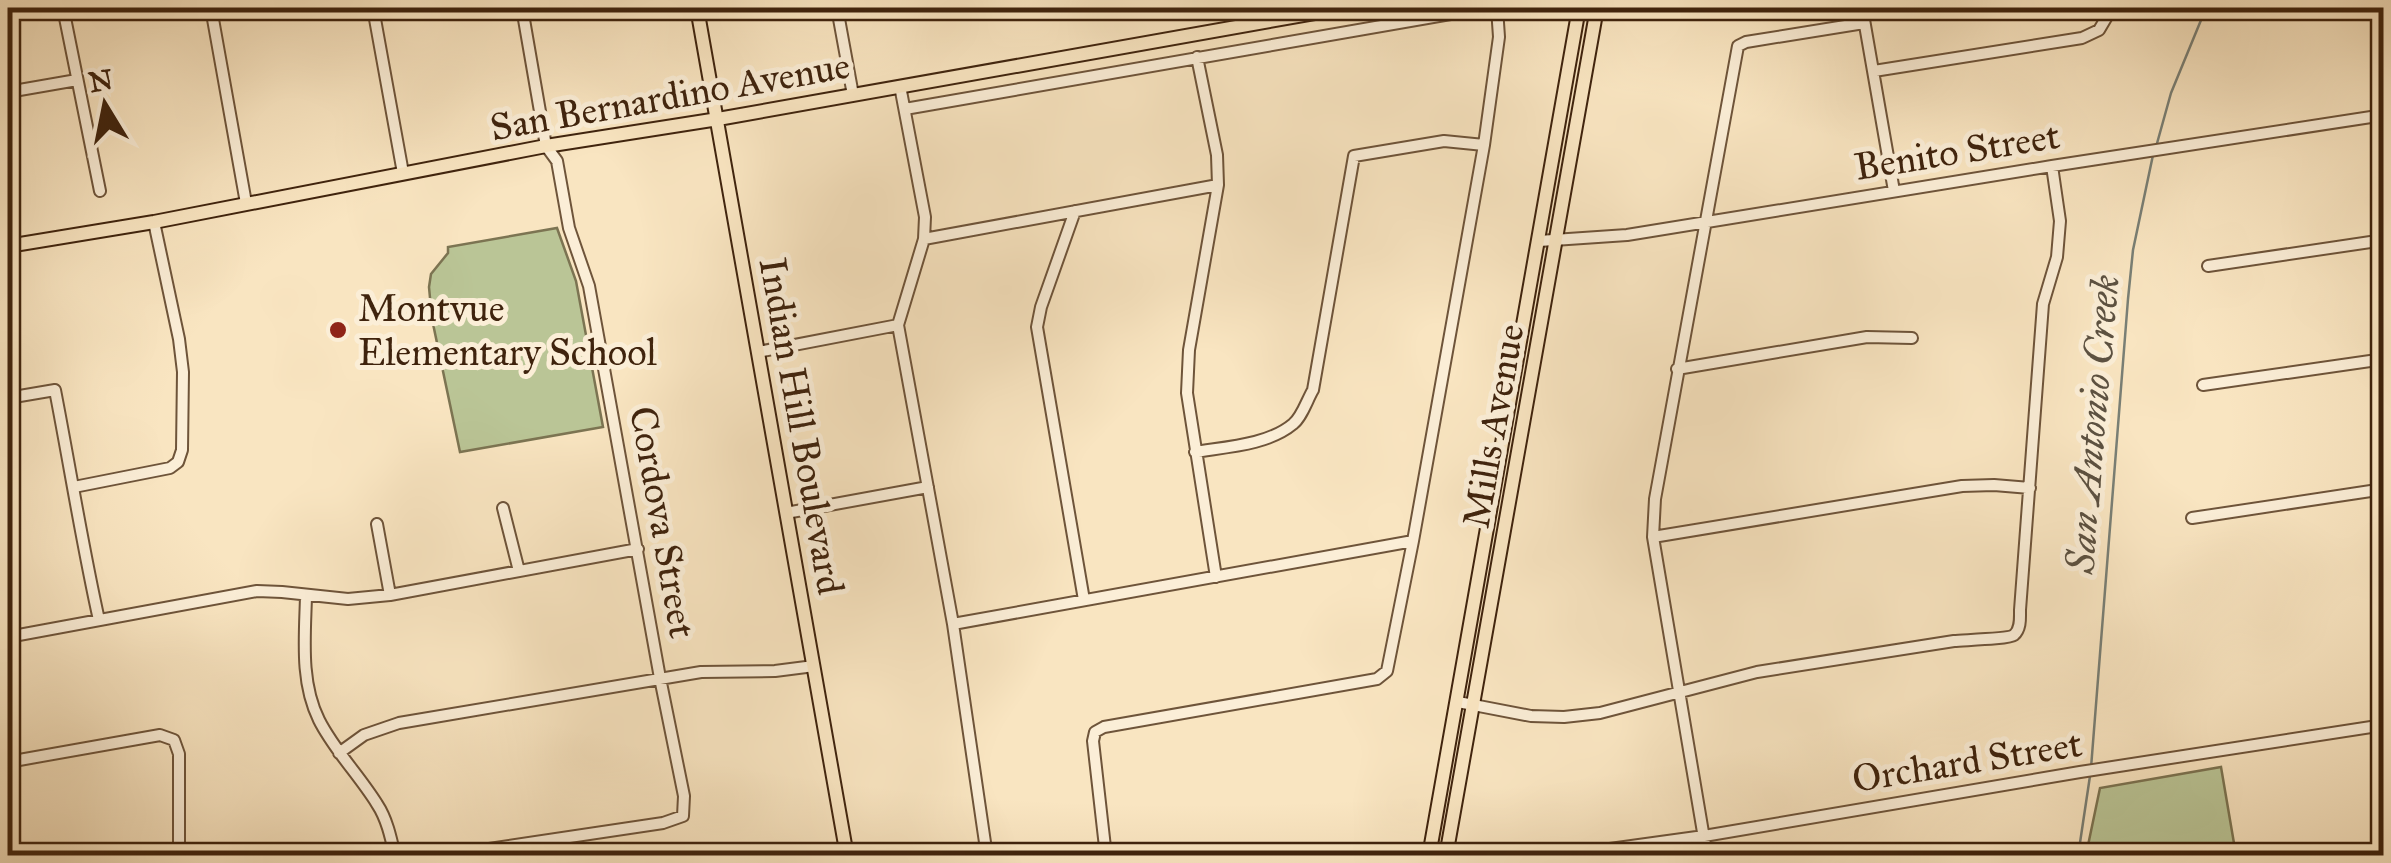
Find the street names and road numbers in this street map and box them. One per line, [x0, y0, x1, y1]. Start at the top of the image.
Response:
street label: San Bernardino Avenue [487, 42, 853, 150]
street label: Benito Street [1851, 112, 2063, 190]
street label: Indian Hill Boulevard [750, 254, 854, 598]
street label: Mills Avenue [1452, 320, 1534, 532]
street label: Cordova Street [620, 403, 706, 641]
street label: Orchard Street [1849, 720, 2085, 802]

